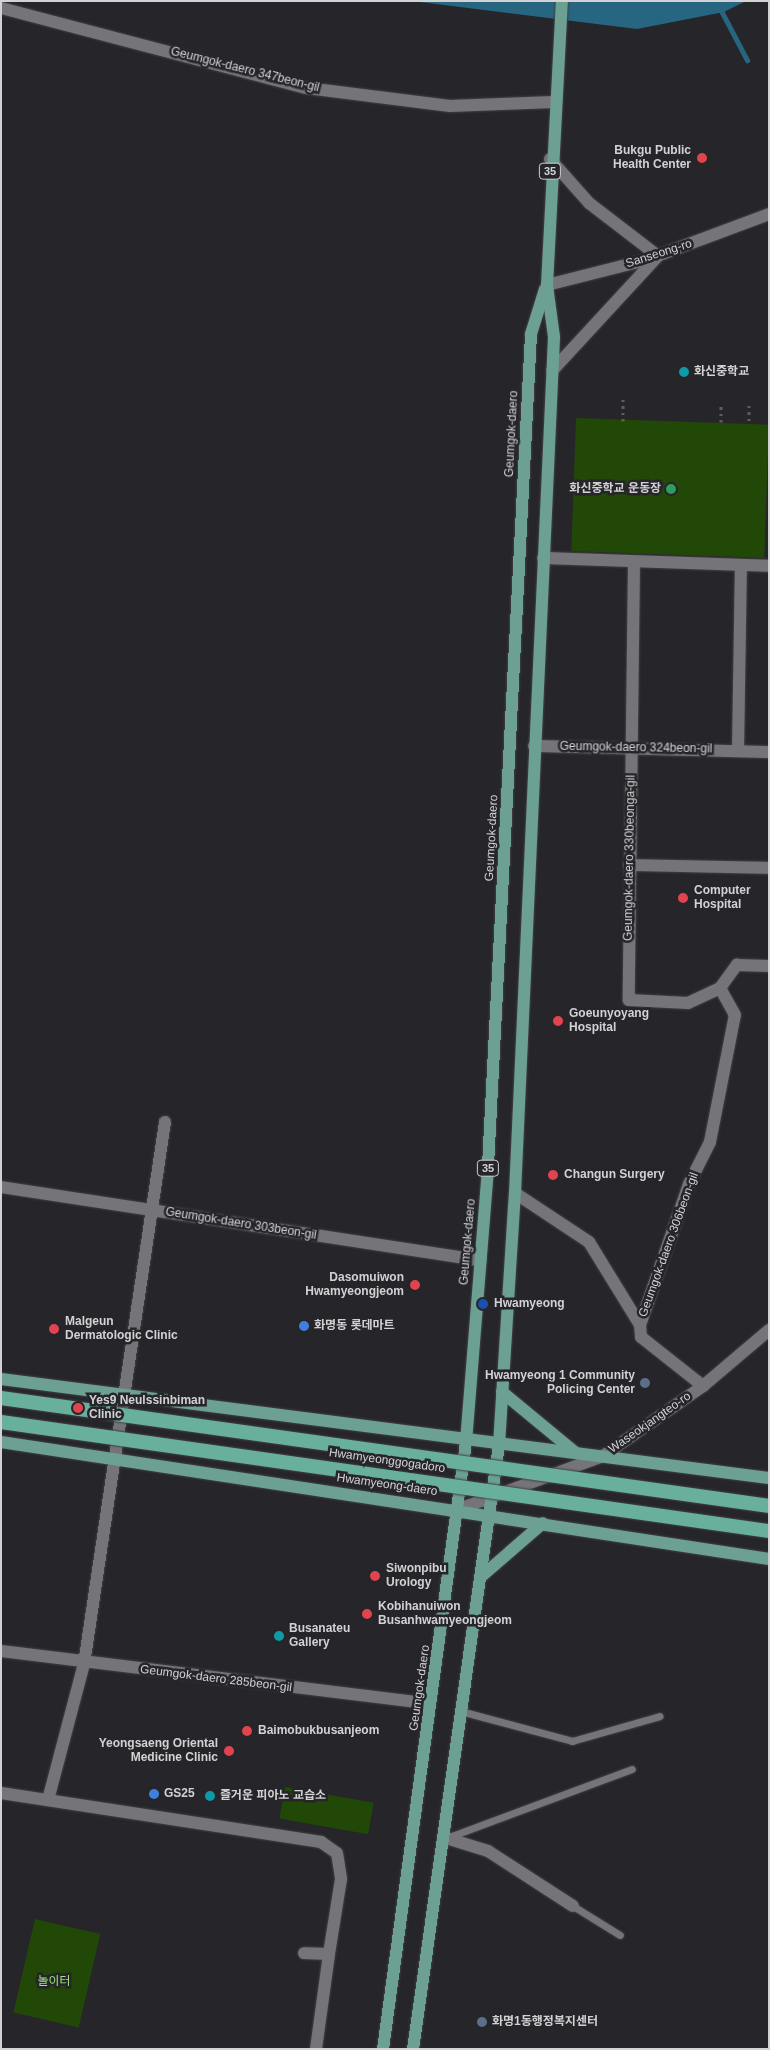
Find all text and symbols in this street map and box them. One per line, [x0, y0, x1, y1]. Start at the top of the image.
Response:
street label: Geumgok-daero 347beon-gil [169, 45, 321, 95]
place label: Bukgu Public Health Center [613, 144, 691, 172]
marker: Bukgu Public Health Center [695, 151, 709, 165]
road number: 35 [539, 162, 561, 180]
street label: Sanseong-ro [624, 237, 694, 271]
place label: 화신중학교 [694, 365, 749, 379]
marker: 화신중학교 [678, 366, 690, 378]
street label: Geumgok-daero [503, 390, 521, 478]
place label: 화신중학교 운동장 [569, 482, 661, 496]
marker: 화신중학교 운동장 [665, 483, 677, 495]
street label: Geumgok-daero 324beon-gil [560, 739, 712, 757]
street label: Geumgok-daero 330beonga-gil [621, 775, 639, 941]
street label: Geumgok-daero [483, 794, 501, 882]
place label: Computer Hospital [694, 884, 751, 912]
marker: Computer Hospital [676, 891, 690, 905]
place label: Goeunyoyang Hospital [569, 1007, 649, 1035]
marker: Goeunyoyang Hospital [551, 1014, 565, 1028]
road number: 35 [477, 1160, 499, 1176]
marker: Changun Surgery [546, 1168, 560, 1182]
place label: Changun Surgery [564, 1168, 665, 1182]
street label: Geumgok-daero 306beon-gil [636, 1171, 702, 1319]
street label: Geumgok-daero [457, 1198, 479, 1286]
street label: Geumgok-daero 303beon-gil [164, 1205, 318, 1243]
place label: Dasomuiwon Hwamyeongjeom [305, 1271, 404, 1299]
marker: Dasomuiwon Hwamyeongjeom [408, 1278, 422, 1292]
marker: Hwamyeong [476, 1297, 490, 1311]
place label: Hwamyeong [494, 1297, 565, 1311]
place label: Malgeun Dermatologic Clinic [65, 1315, 178, 1343]
place label: 화명동 롯데마트 [314, 1319, 395, 1333]
marker: 화명동 롯데마트 [298, 1320, 310, 1332]
marker: Malgeun Dermatologic Clinic [47, 1322, 61, 1336]
place label: Hwamyeong 1 Community Policing Center [485, 1369, 635, 1397]
marker: Hwamyeong 1 Community Policing Center [639, 1377, 651, 1389]
street label: Waseokjangteo-ro [606, 1389, 694, 1457]
place label: Yes9 Neulssinbiman Clinic [89, 1394, 205, 1422]
marker: Yes9 Neulssinbiman Clinic [71, 1401, 85, 1415]
street label: Hwamyeonggogadoro [328, 1446, 446, 1476]
street label: Hwamyeong-daero [336, 1471, 438, 1499]
place label: Siwonpibu Urology [386, 1562, 447, 1590]
marker: Siwonpibu Urology [368, 1569, 382, 1583]
place label: Kobihanuiwon Busanhwamyeongjeom [378, 1600, 512, 1628]
marker: Kobihanuiwon Busanhwamyeongjeom [360, 1607, 374, 1621]
place label: Busanateu Gallery [289, 1622, 350, 1650]
marker: Busanateu Gallery [273, 1630, 285, 1642]
street label: Geumgok-daero [407, 1644, 433, 1732]
street label: Geumgok-daero 285beon-gil [139, 1663, 293, 1695]
marker: Baimobukbusanjeom [240, 1724, 254, 1738]
place label: Baimobukbusanjeom [258, 1724, 379, 1738]
place label: Yeongsaeng Oriental Medicine Clinic [99, 1737, 218, 1765]
marker: Yeongsaeng Oriental Medicine Clinic [222, 1744, 236, 1758]
place label: GS25 [164, 1787, 195, 1801]
marker: GS25 [148, 1788, 160, 1800]
place label: 즐거운 피아노 교습소 [220, 1789, 326, 1803]
marker: 즐거운 피아노 교습소 [204, 1790, 216, 1802]
park label: 놀이터 [37, 1975, 71, 1989]
place label: 화명1동행정복지센터 [492, 2015, 598, 2029]
marker: 화명1동행정복지센터 [476, 2016, 488, 2028]

